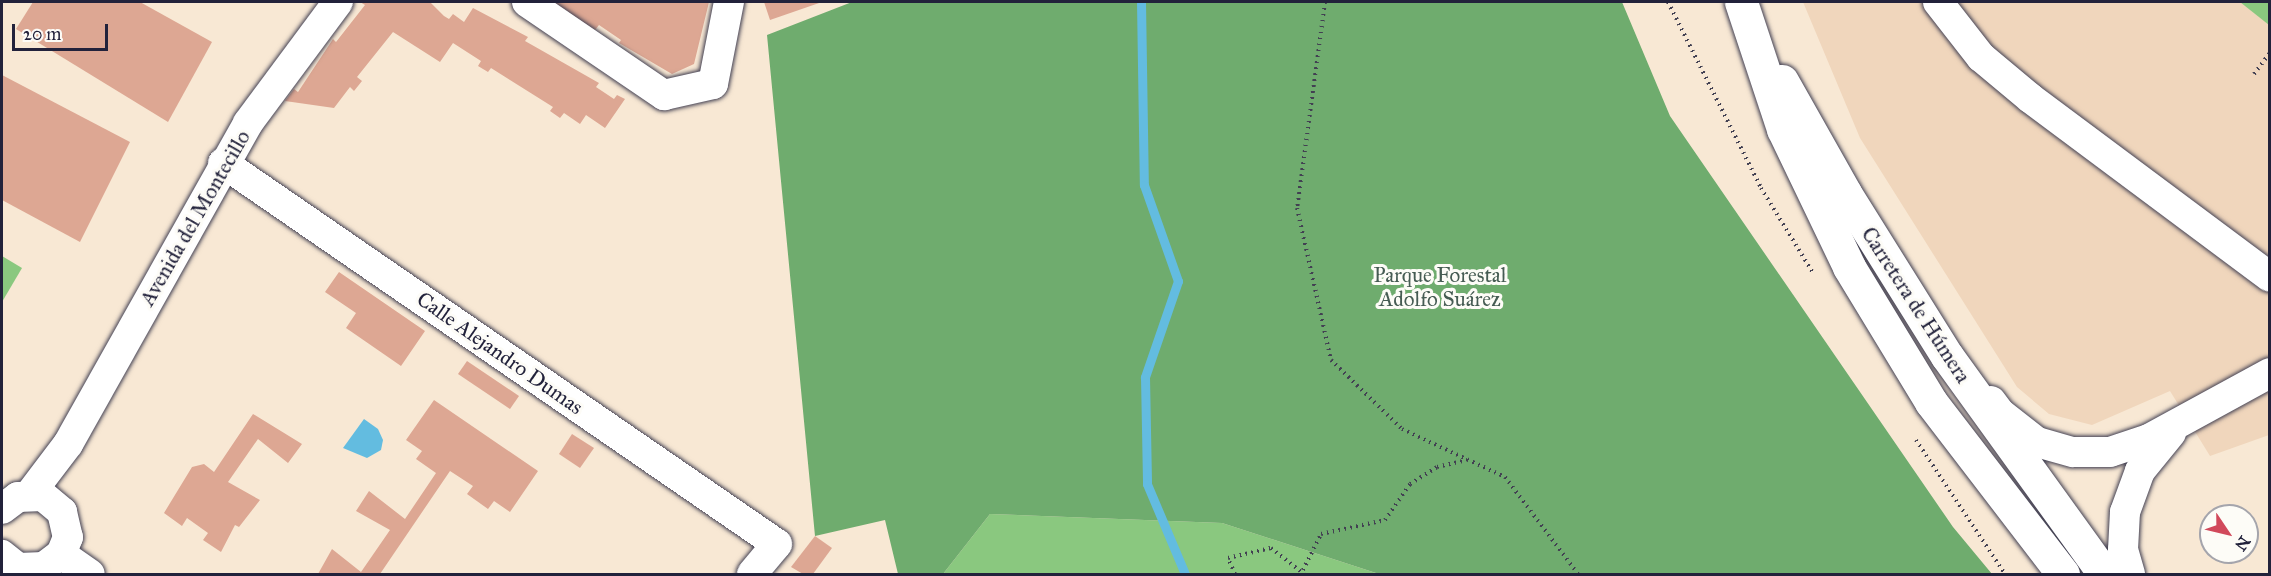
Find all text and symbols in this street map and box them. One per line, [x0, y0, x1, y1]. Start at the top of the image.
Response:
scale bar [15, 12, 111, 50]
text: 20 m [23, 23, 61, 45]
street label: Avenida del Montecillo [134, 126, 256, 310]
street label: Carretera de Húmera [1856, 222, 1976, 388]
park label: Parque Forestal Adolfo Suárez [1374, 262, 1506, 312]
street label: Calle Alejandro Dumas [412, 286, 588, 420]
north arrow [2199, 504, 2259, 564]
text: N [2231, 532, 2254, 554]

